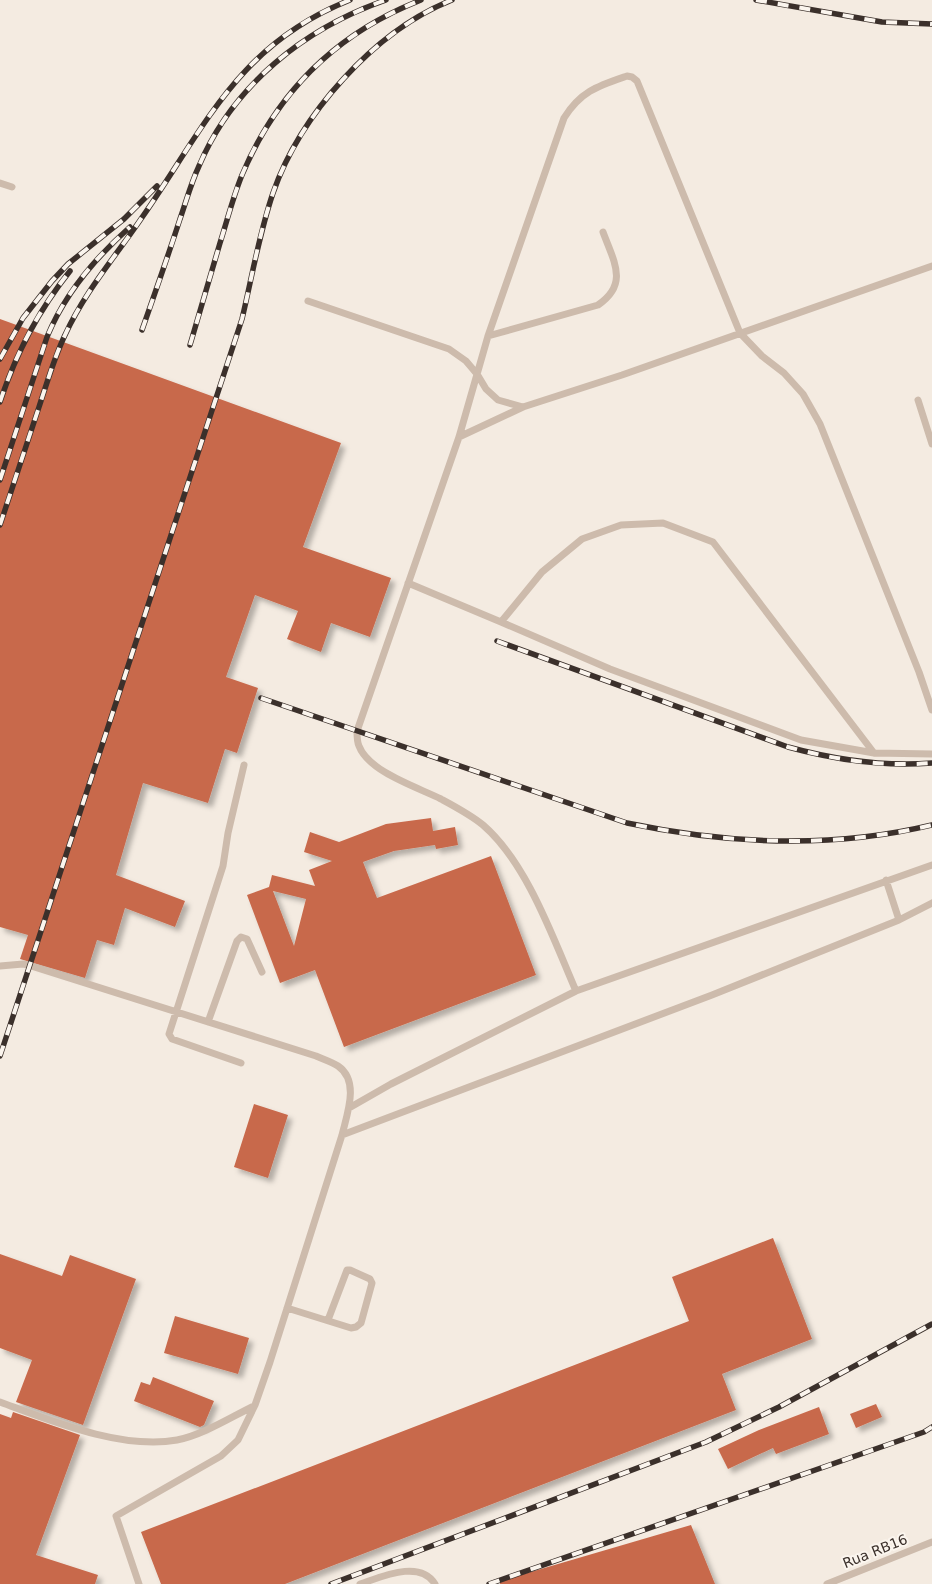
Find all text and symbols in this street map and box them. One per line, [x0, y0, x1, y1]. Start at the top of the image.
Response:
street label: Rua RB16 [840, 1531, 910, 1571]

